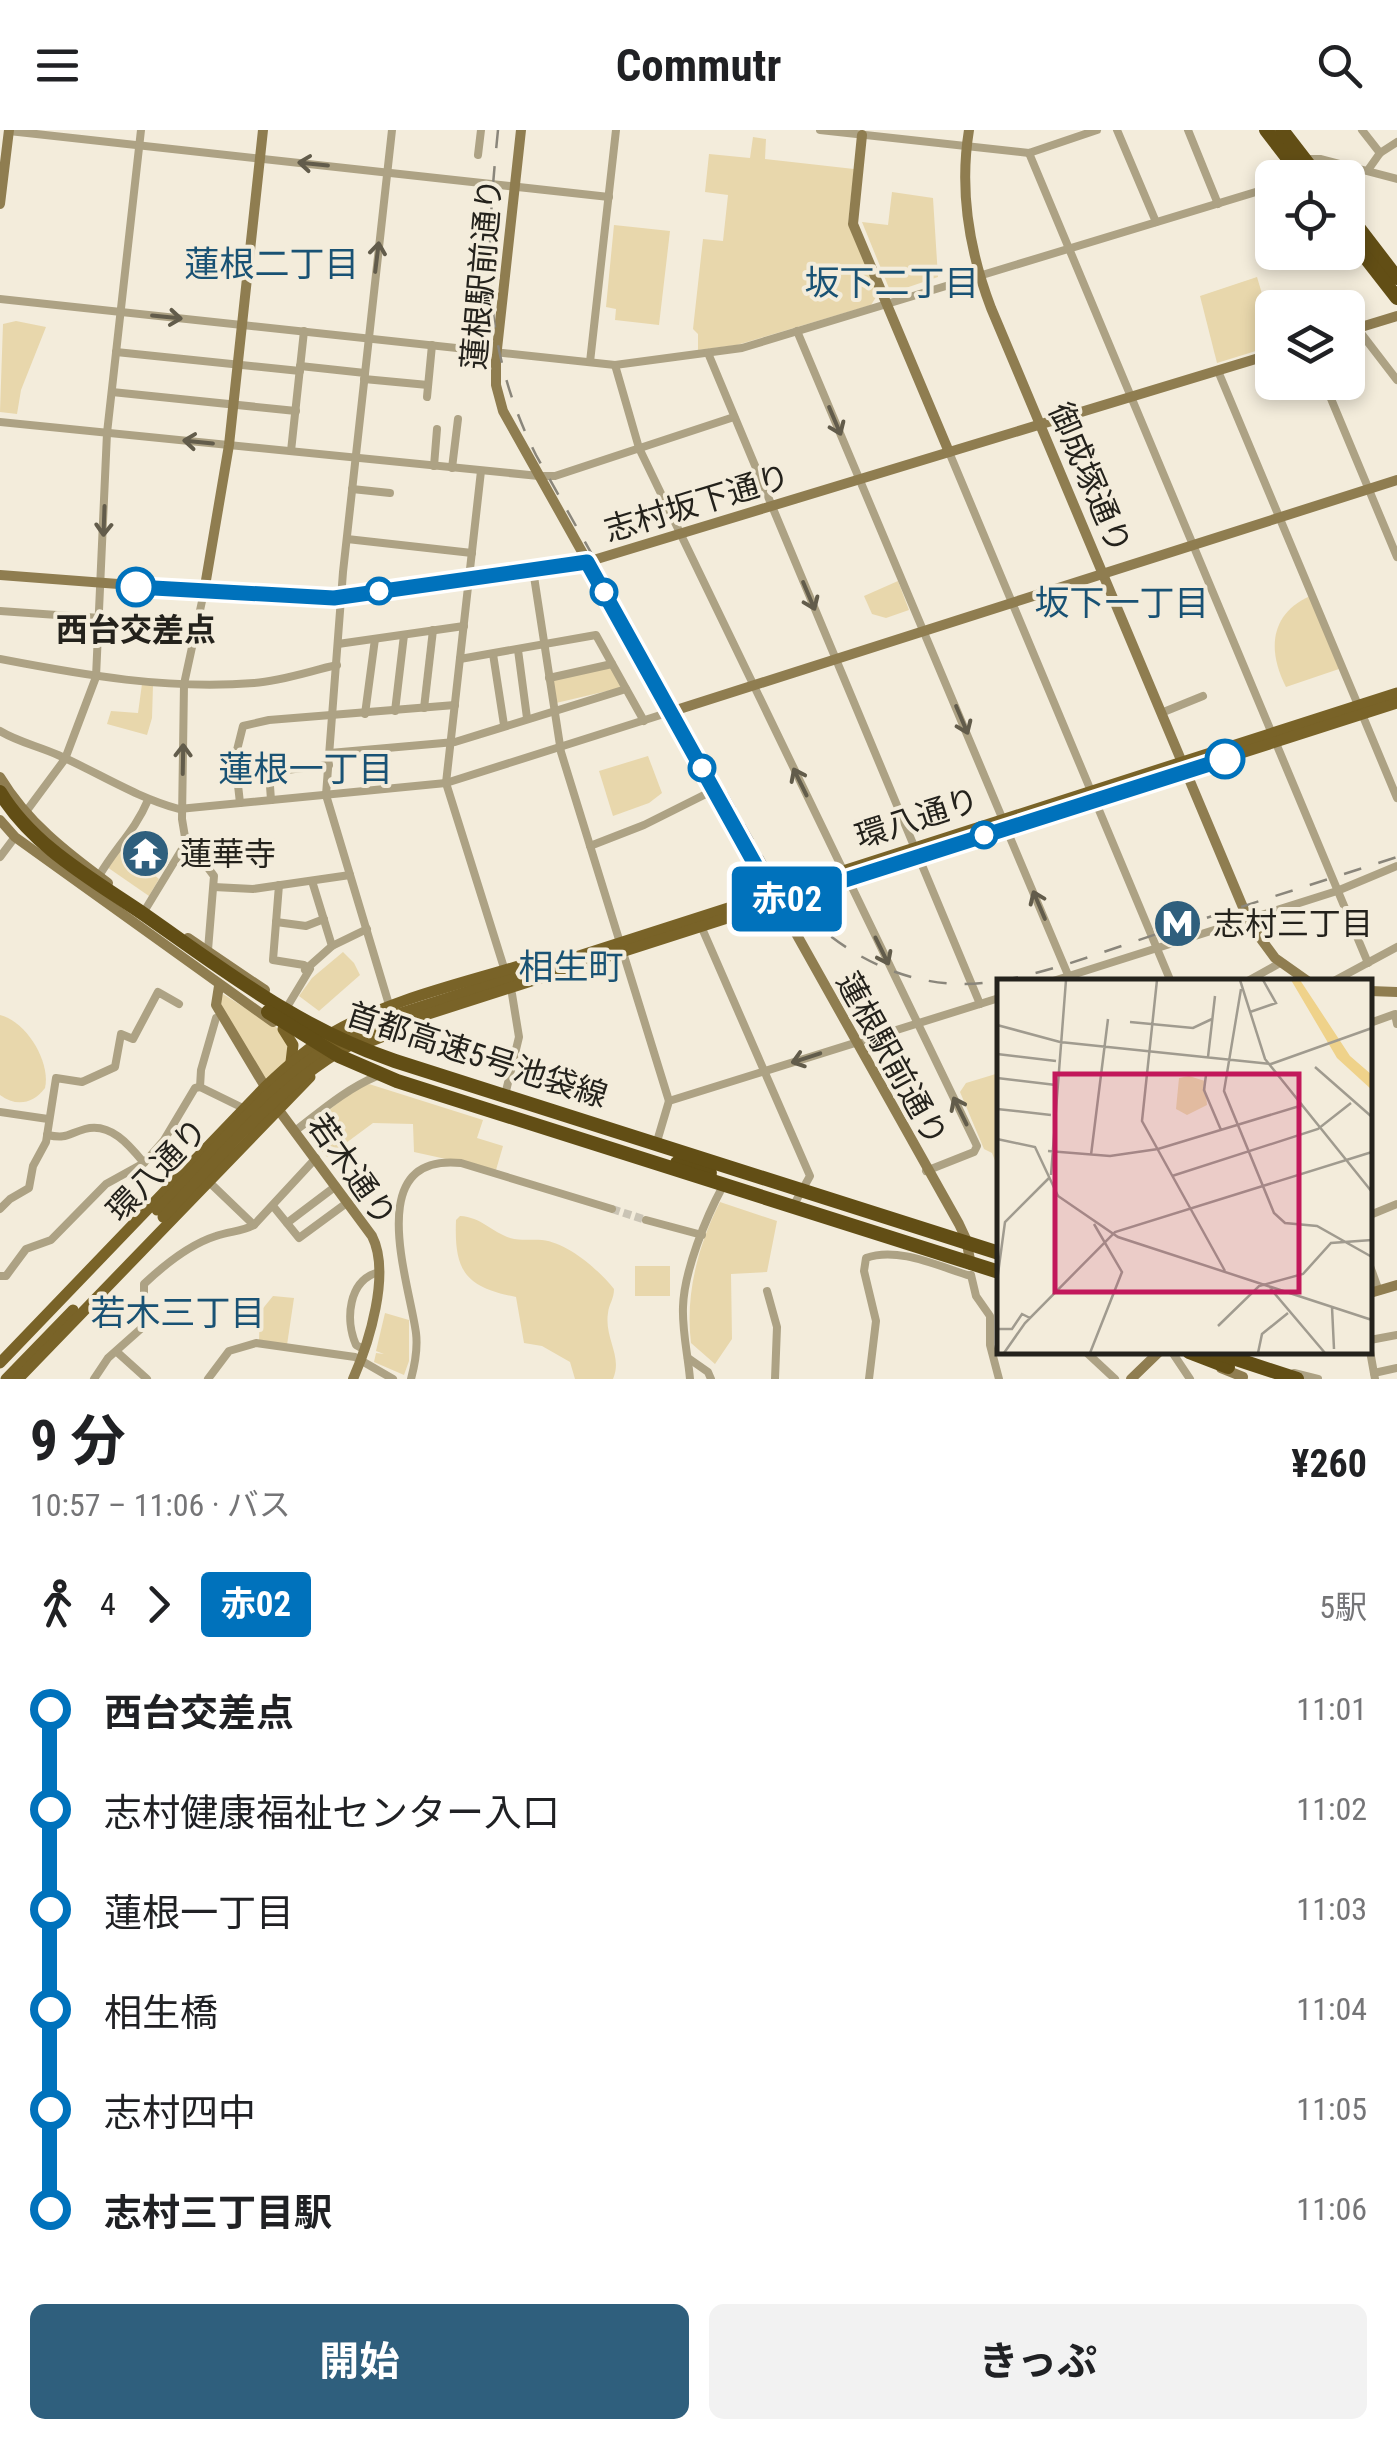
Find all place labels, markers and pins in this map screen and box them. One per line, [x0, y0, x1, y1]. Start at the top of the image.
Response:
marker: 西台交差点 [117, 568, 155, 606]
unlabelled marker [366, 578, 392, 604]
unlabelled marker [591, 579, 617, 605]
place label: 西台交差点 [56, 611, 216, 649]
unlabelled marker [1206, 740, 1244, 778]
unlabelled marker [689, 755, 715, 781]
unlabelled marker [971, 822, 997, 848]
temple icon: 蓮華寺 [119, 828, 171, 880]
place label: 蓮華寺 [180, 835, 276, 873]
metro station icon: 志村三丁目 [1152, 898, 1204, 950]
place label: 志村三丁目 [1213, 905, 1373, 943]

